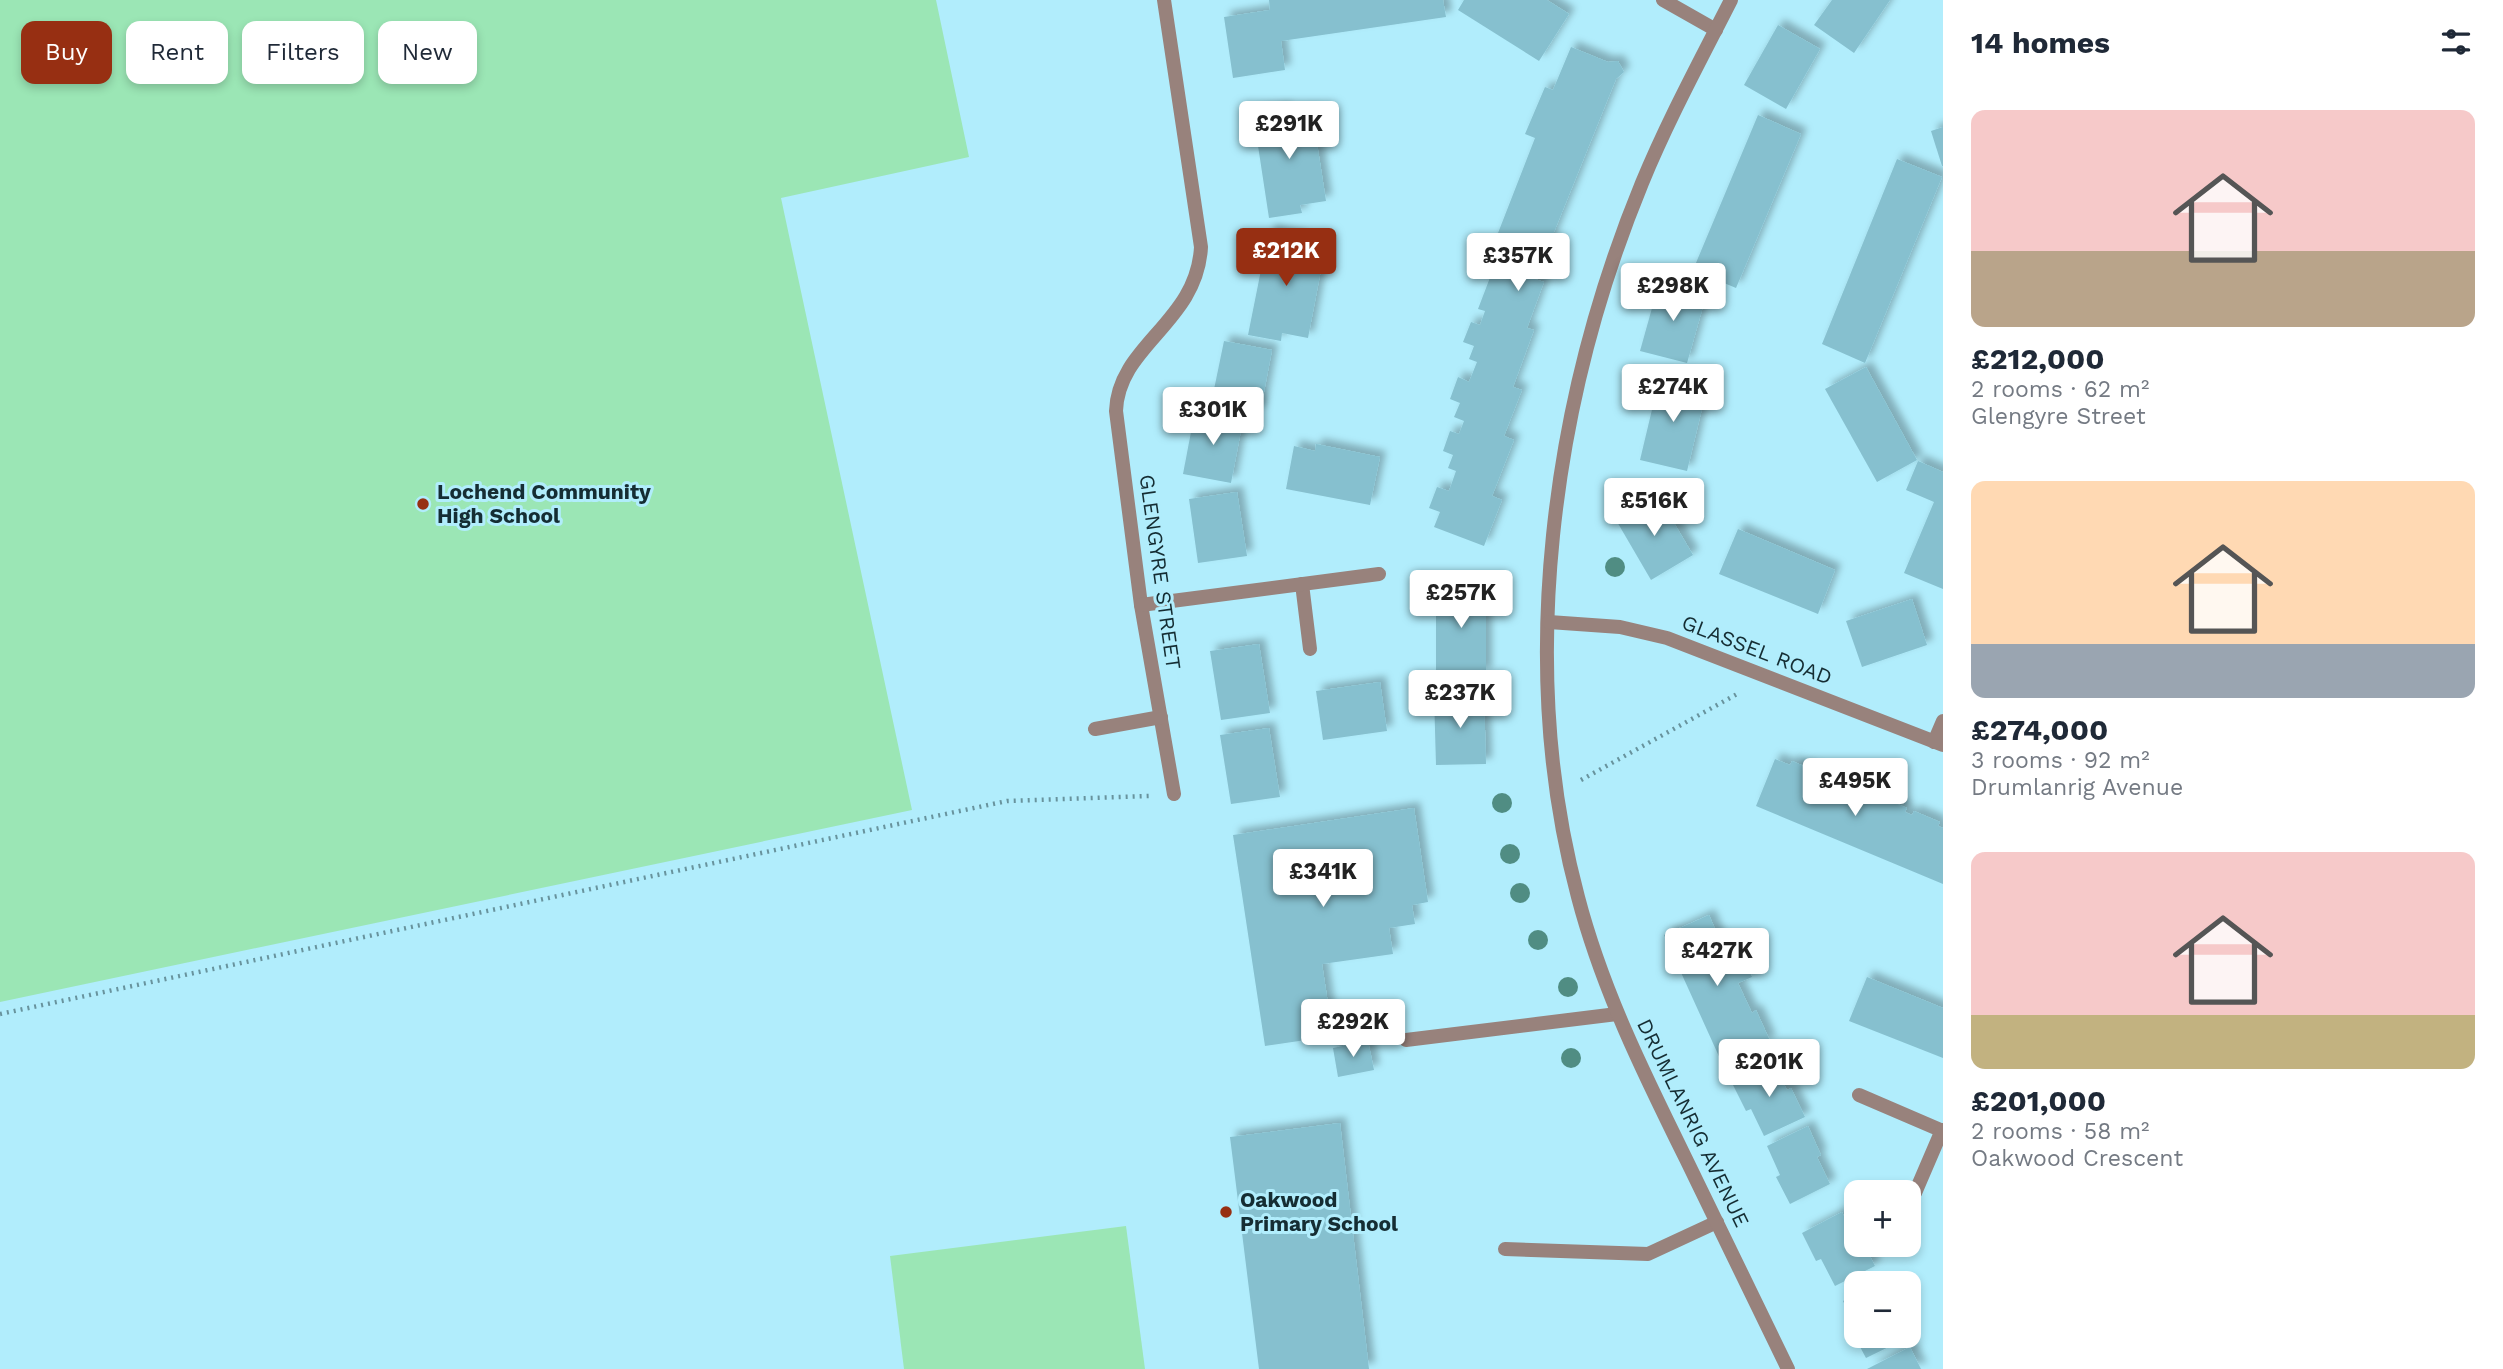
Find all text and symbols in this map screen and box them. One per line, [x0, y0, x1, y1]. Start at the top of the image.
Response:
chip: Buy [21, 21, 112, 84]
chip: Rent [126, 21, 228, 84]
chip: Filters [242, 21, 364, 84]
chip: New [378, 21, 477, 84]
icon: filters [2437, 23, 2475, 61]
text: 14 homes [1971, 25, 2110, 60]
pin: £291K [1240, 102, 1338, 161]
text: £291K [1255, 110, 1323, 137]
icon: home [2160, 155, 2286, 281]
pin: £212K [1237, 229, 1335, 288]
pin: £357K [1469, 233, 1567, 293]
text: £212K [1252, 237, 1320, 264]
text: £357K [1483, 242, 1553, 269]
pin: £298K [1624, 264, 1722, 323]
text: £298K [1637, 272, 1709, 299]
text: £212,000 [1971, 341, 2105, 376]
pin: £274K [1624, 364, 1722, 424]
text: £274K [1638, 373, 1708, 400]
text: 2 rooms · 62 m² [1971, 376, 2149, 403]
pin: £301K [1164, 388, 1262, 447]
text: £301K [1179, 396, 1247, 423]
text: Glengyre Street [1971, 403, 2146, 430]
street label: GLENGYRE STREET [1134, 473, 1187, 671]
pin: £516K [1605, 478, 1703, 538]
place label: Lochend Community High School [437, 479, 651, 528]
text: £516K [1620, 487, 1688, 514]
marker: Lochend Community High School [415, 496, 431, 512]
icon: home [2160, 526, 2286, 652]
pin: £257K [1412, 570, 1510, 630]
text: £257K [1426, 579, 1496, 606]
street label: GLASSEL ROAD [1678, 609, 1836, 690]
pin: £237K [1411, 670, 1509, 730]
text: £237K [1425, 679, 1495, 706]
text: £274,000 [1971, 712, 2108, 747]
text: 3 rooms · 92 m² [1971, 747, 2150, 774]
pin: £495K [1806, 758, 1904, 818]
text: £495K [1819, 767, 1891, 794]
text: Drumlanrig Avenue [1971, 774, 2183, 801]
pin: £341K [1274, 850, 1372, 909]
text: £341K [1289, 858, 1357, 885]
icon: home [2160, 897, 2286, 1023]
pin: £427K [1668, 928, 1766, 988]
text: £427K [1681, 937, 1753, 964]
pin: £292K [1304, 1000, 1402, 1059]
text: £292K [1317, 1008, 1389, 1035]
street label: DRUMLANRIG AVENUE [1632, 1015, 1755, 1231]
pin: £201K [1720, 1040, 1818, 1099]
text: £201K [1735, 1048, 1803, 1075]
text: £201,000 [1971, 1083, 2106, 1118]
text: 2 rooms · 58 m² [1971, 1118, 2150, 1145]
text: Oakwood Crescent [1971, 1145, 2183, 1172]
map controls [1844, 1180, 1921, 1348]
button: + [1844, 1180, 1921, 1257]
place label: Oakwood Primary School [1240, 1187, 1398, 1236]
marker: Oakwood Primary School [1218, 1204, 1234, 1220]
button: − [1844, 1271, 1921, 1348]

